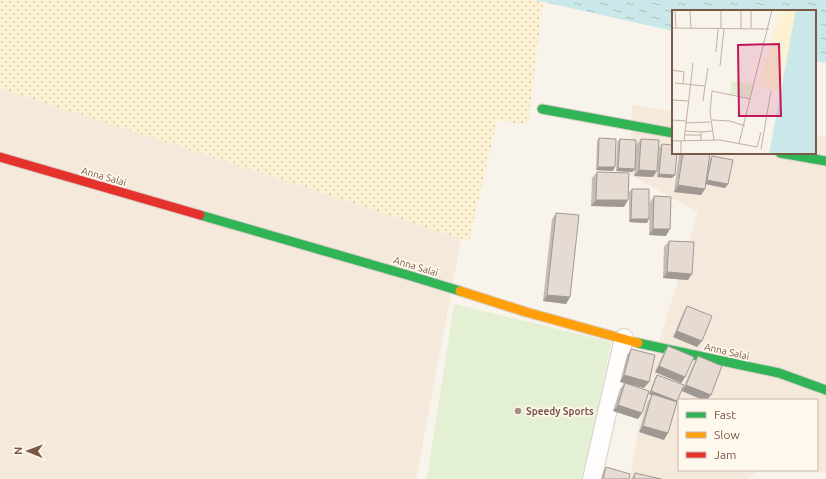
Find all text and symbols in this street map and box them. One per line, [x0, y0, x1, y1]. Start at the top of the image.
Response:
inset map [672, 10, 816, 154]
street label: Anna Salai [80, 165, 127, 188]
street label: Anna Salai [392, 255, 439, 278]
street label: Anna Salai [703, 341, 751, 362]
legend [678, 399, 818, 471]
marker: Speedy Sports [513, 406, 523, 416]
place label: Speedy Sports [526, 406, 594, 417]
text: Fast [714, 408, 736, 421]
text: Slow [714, 428, 740, 441]
north arrow [8, 431, 48, 471]
text: N [12, 447, 24, 455]
text: Jam [714, 448, 736, 461]

